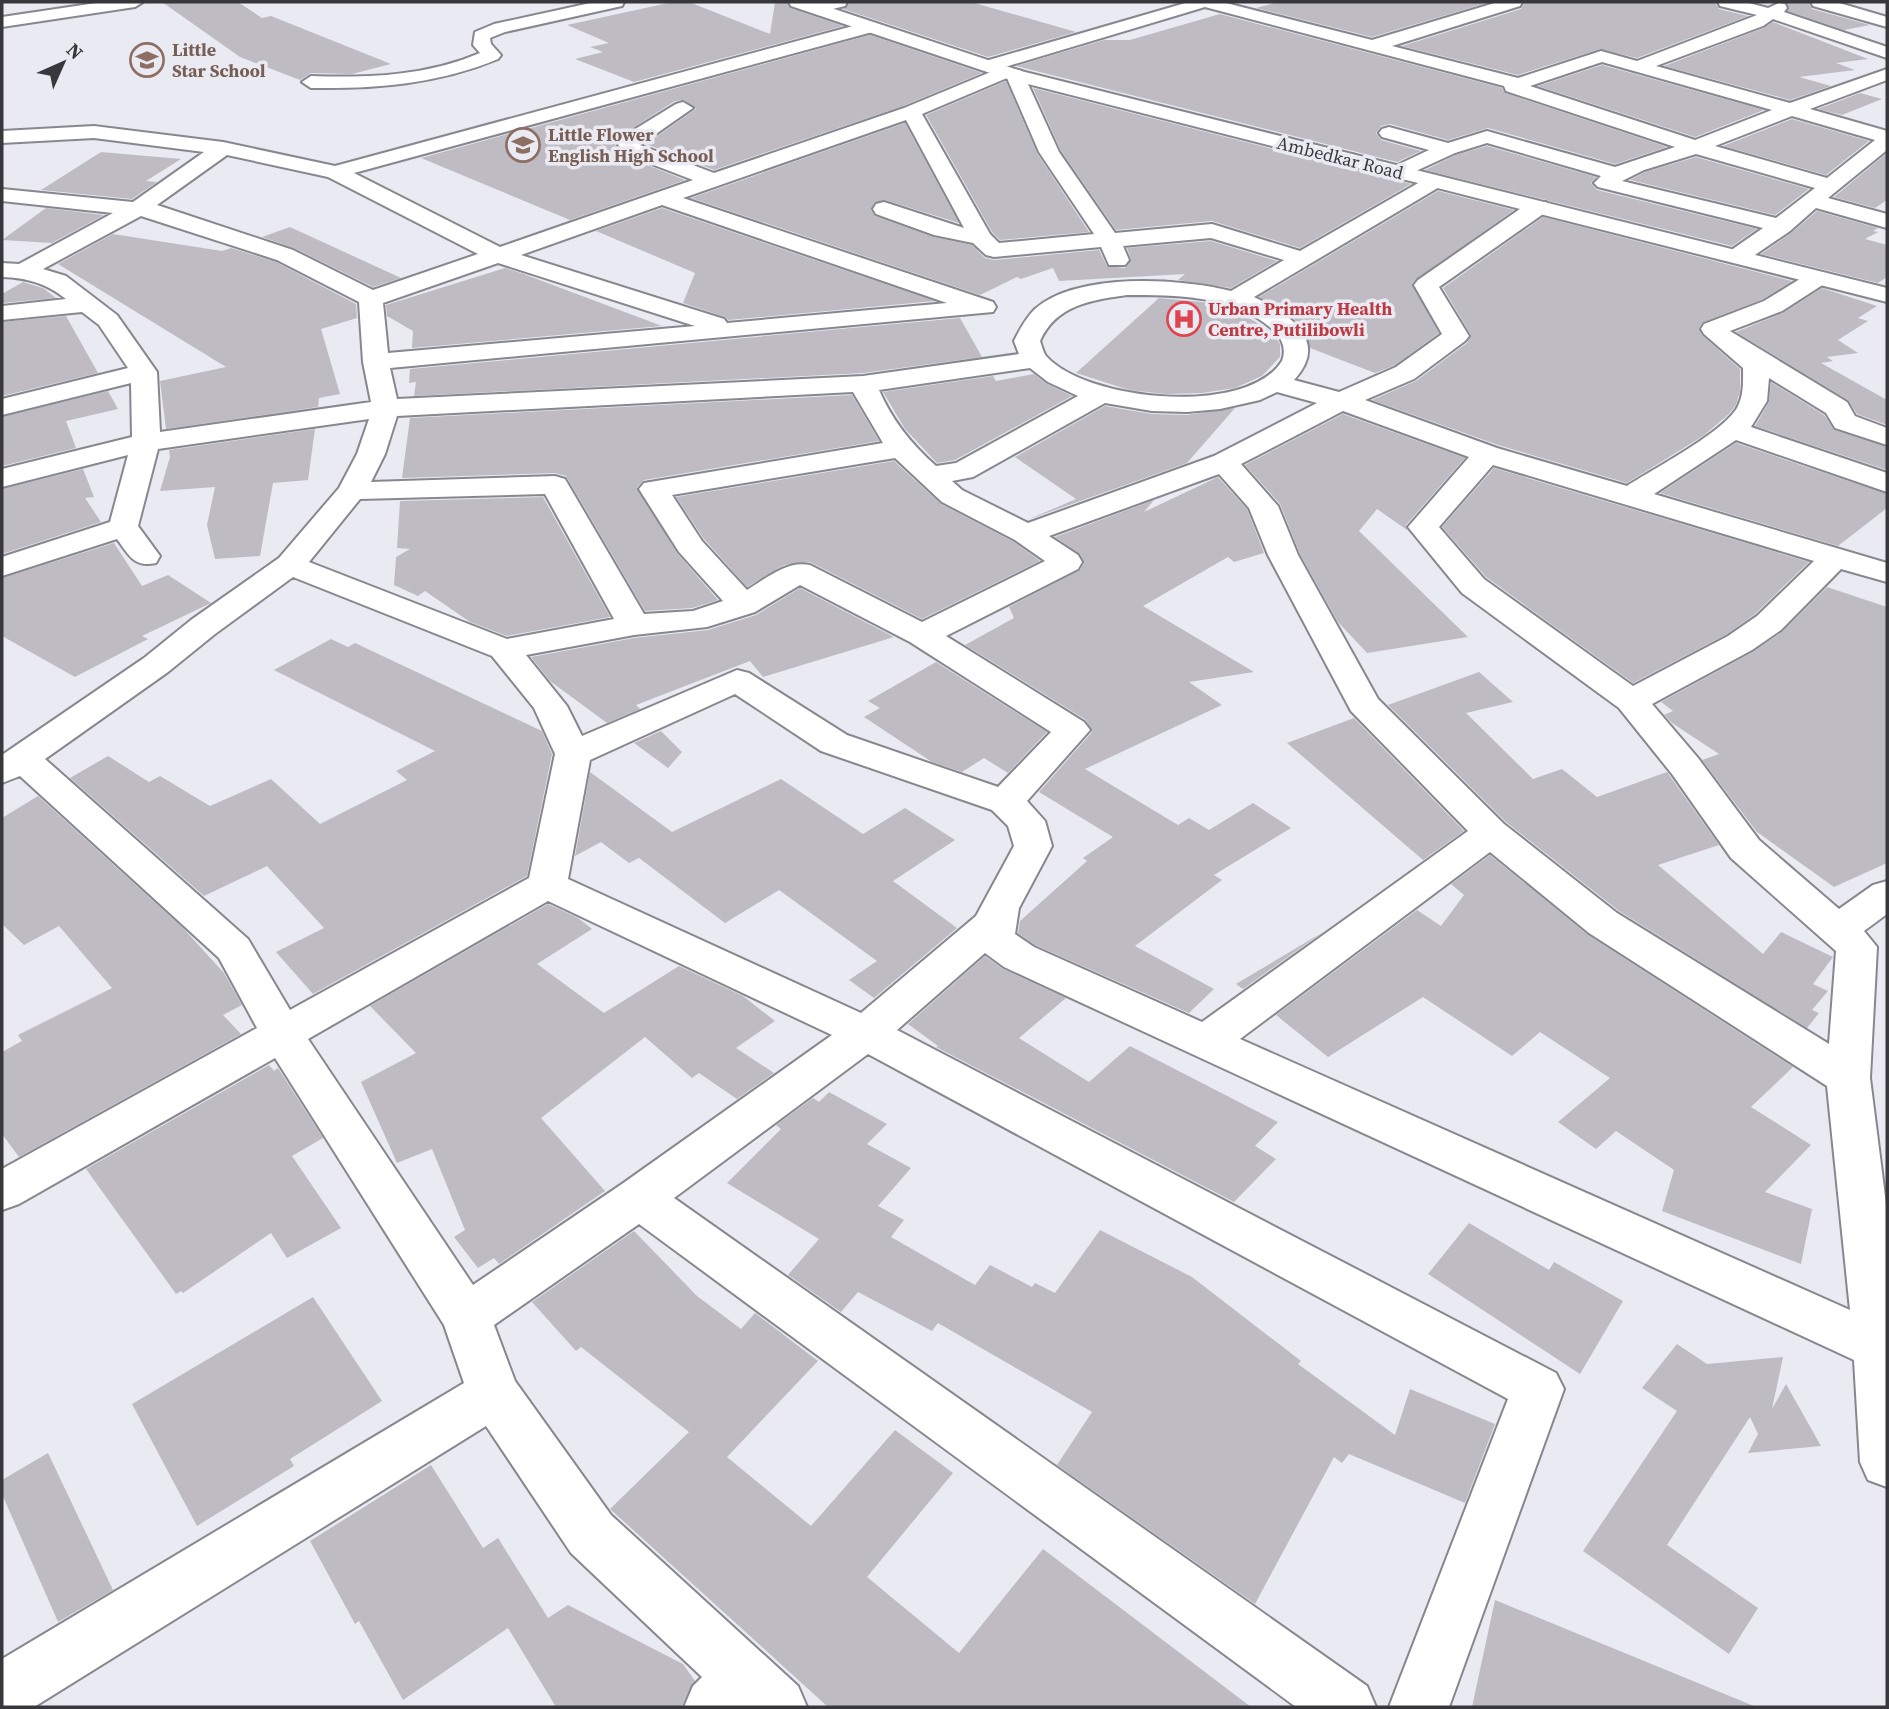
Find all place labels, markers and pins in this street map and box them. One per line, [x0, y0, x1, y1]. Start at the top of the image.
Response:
place label: Little Star School [172, 37, 266, 83]
school or university icon: Little Star School [128, 41, 166, 79]
place label: Little Flower English High School [548, 122, 714, 168]
school or university icon: Little Flower English High School [504, 126, 542, 164]
place label: Urban Primary Health Centre, Putilibowli [1208, 296, 1392, 342]
hospital icon: Urban Primary Health Centre, Putilibowli [1165, 300, 1203, 338]

